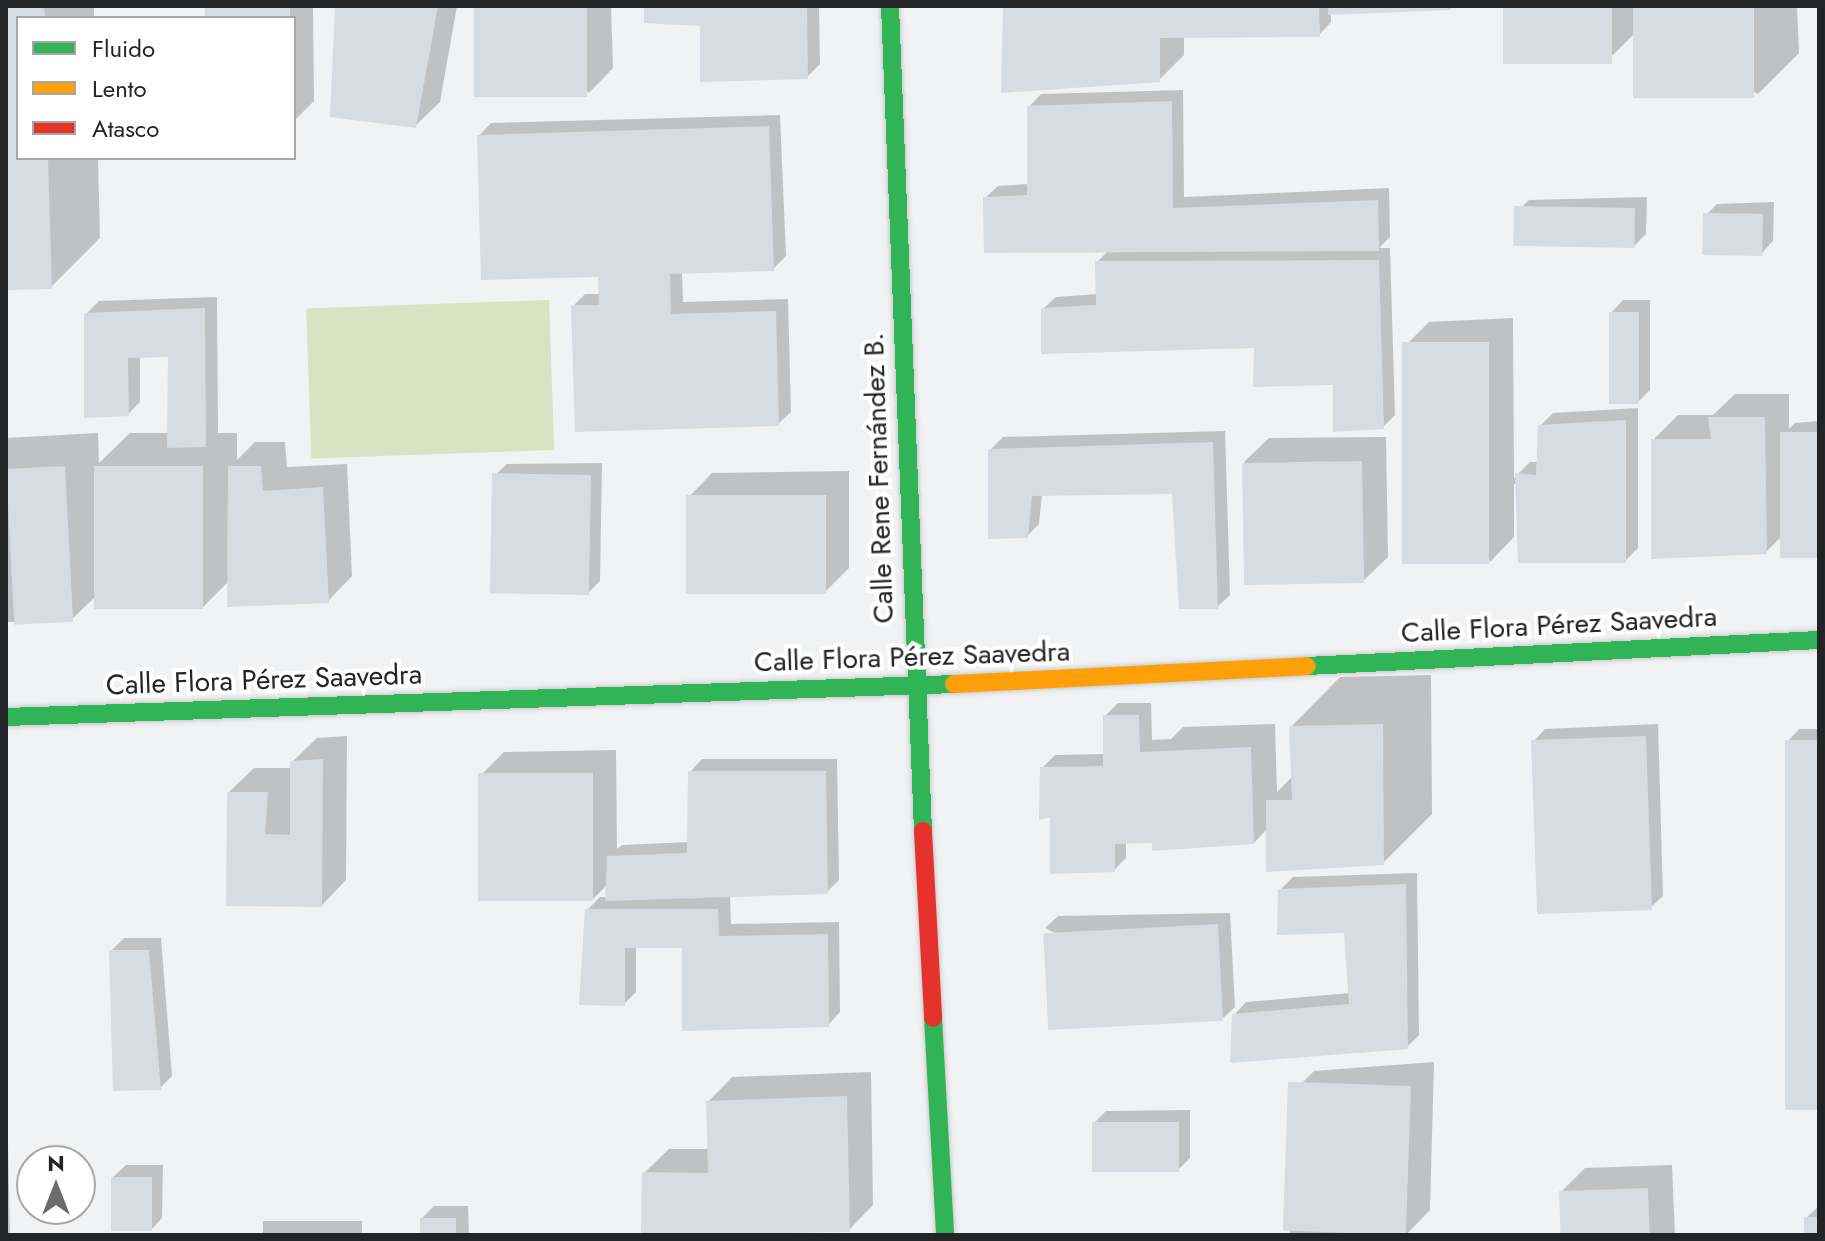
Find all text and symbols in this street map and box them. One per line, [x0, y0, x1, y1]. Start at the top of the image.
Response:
legend [16, 16, 296, 160]
text: Fluido [92, 31, 155, 66]
text: Lento [92, 71, 147, 106]
text: Atasco [92, 111, 159, 146]
street label: Calle Rene Fernández B. [857, 332, 901, 624]
street label: Calle Flora Pérez Saavedra [1400, 600, 1718, 650]
street label: Calle Flora Pérez Saavedra [753, 635, 1071, 679]
street label: Calle Flora Pérez Saavedra [105, 658, 423, 702]
north arrow [16, 1145, 96, 1225]
text: N [47, 1147, 65, 1179]

